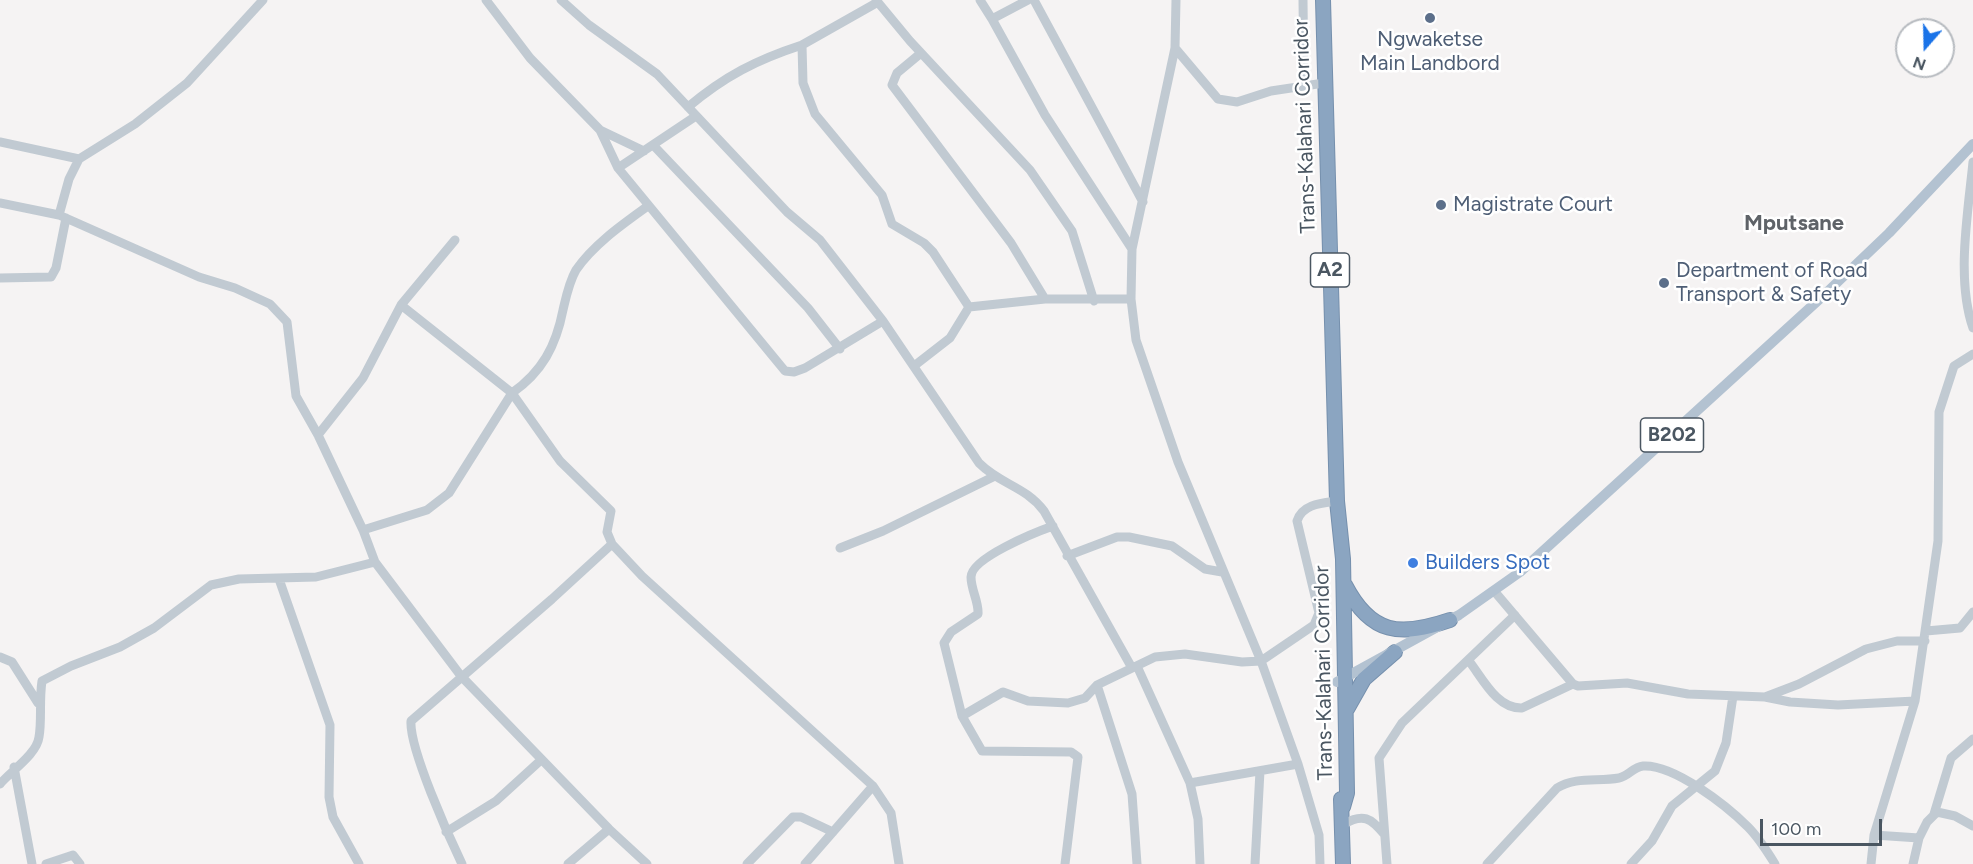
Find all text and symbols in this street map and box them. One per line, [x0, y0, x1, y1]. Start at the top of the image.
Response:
marker: Ngwaketse Main Landbord [1423, 11, 1437, 25]
street label: Trans-Kalahari Corridor [1289, 18, 1321, 234]
north arrow [1895, 18, 1955, 78]
place label: Ngwaketse Main Landbord [1360, 27, 1500, 77]
text: N [1910, 52, 1928, 75]
place label: Magistrate Court [1453, 192, 1613, 218]
marker: Magistrate Court [1434, 198, 1448, 212]
district label: Mputsane [1744, 211, 1844, 237]
road number: A2 [1310, 253, 1350, 287]
place label: Department of Road Transport & Safety [1676, 258, 1868, 308]
marker: Department of Road Transport & Safety [1657, 276, 1671, 290]
road number: B202 [1640, 418, 1704, 452]
place label: Builders Spot [1425, 550, 1550, 576]
marker: Builders Spot [1406, 556, 1420, 570]
street label: Trans-Kalahari Corridor [1310, 565, 1338, 781]
scale bar [1763, 807, 1884, 845]
text: 100 m [1771, 818, 1821, 840]

